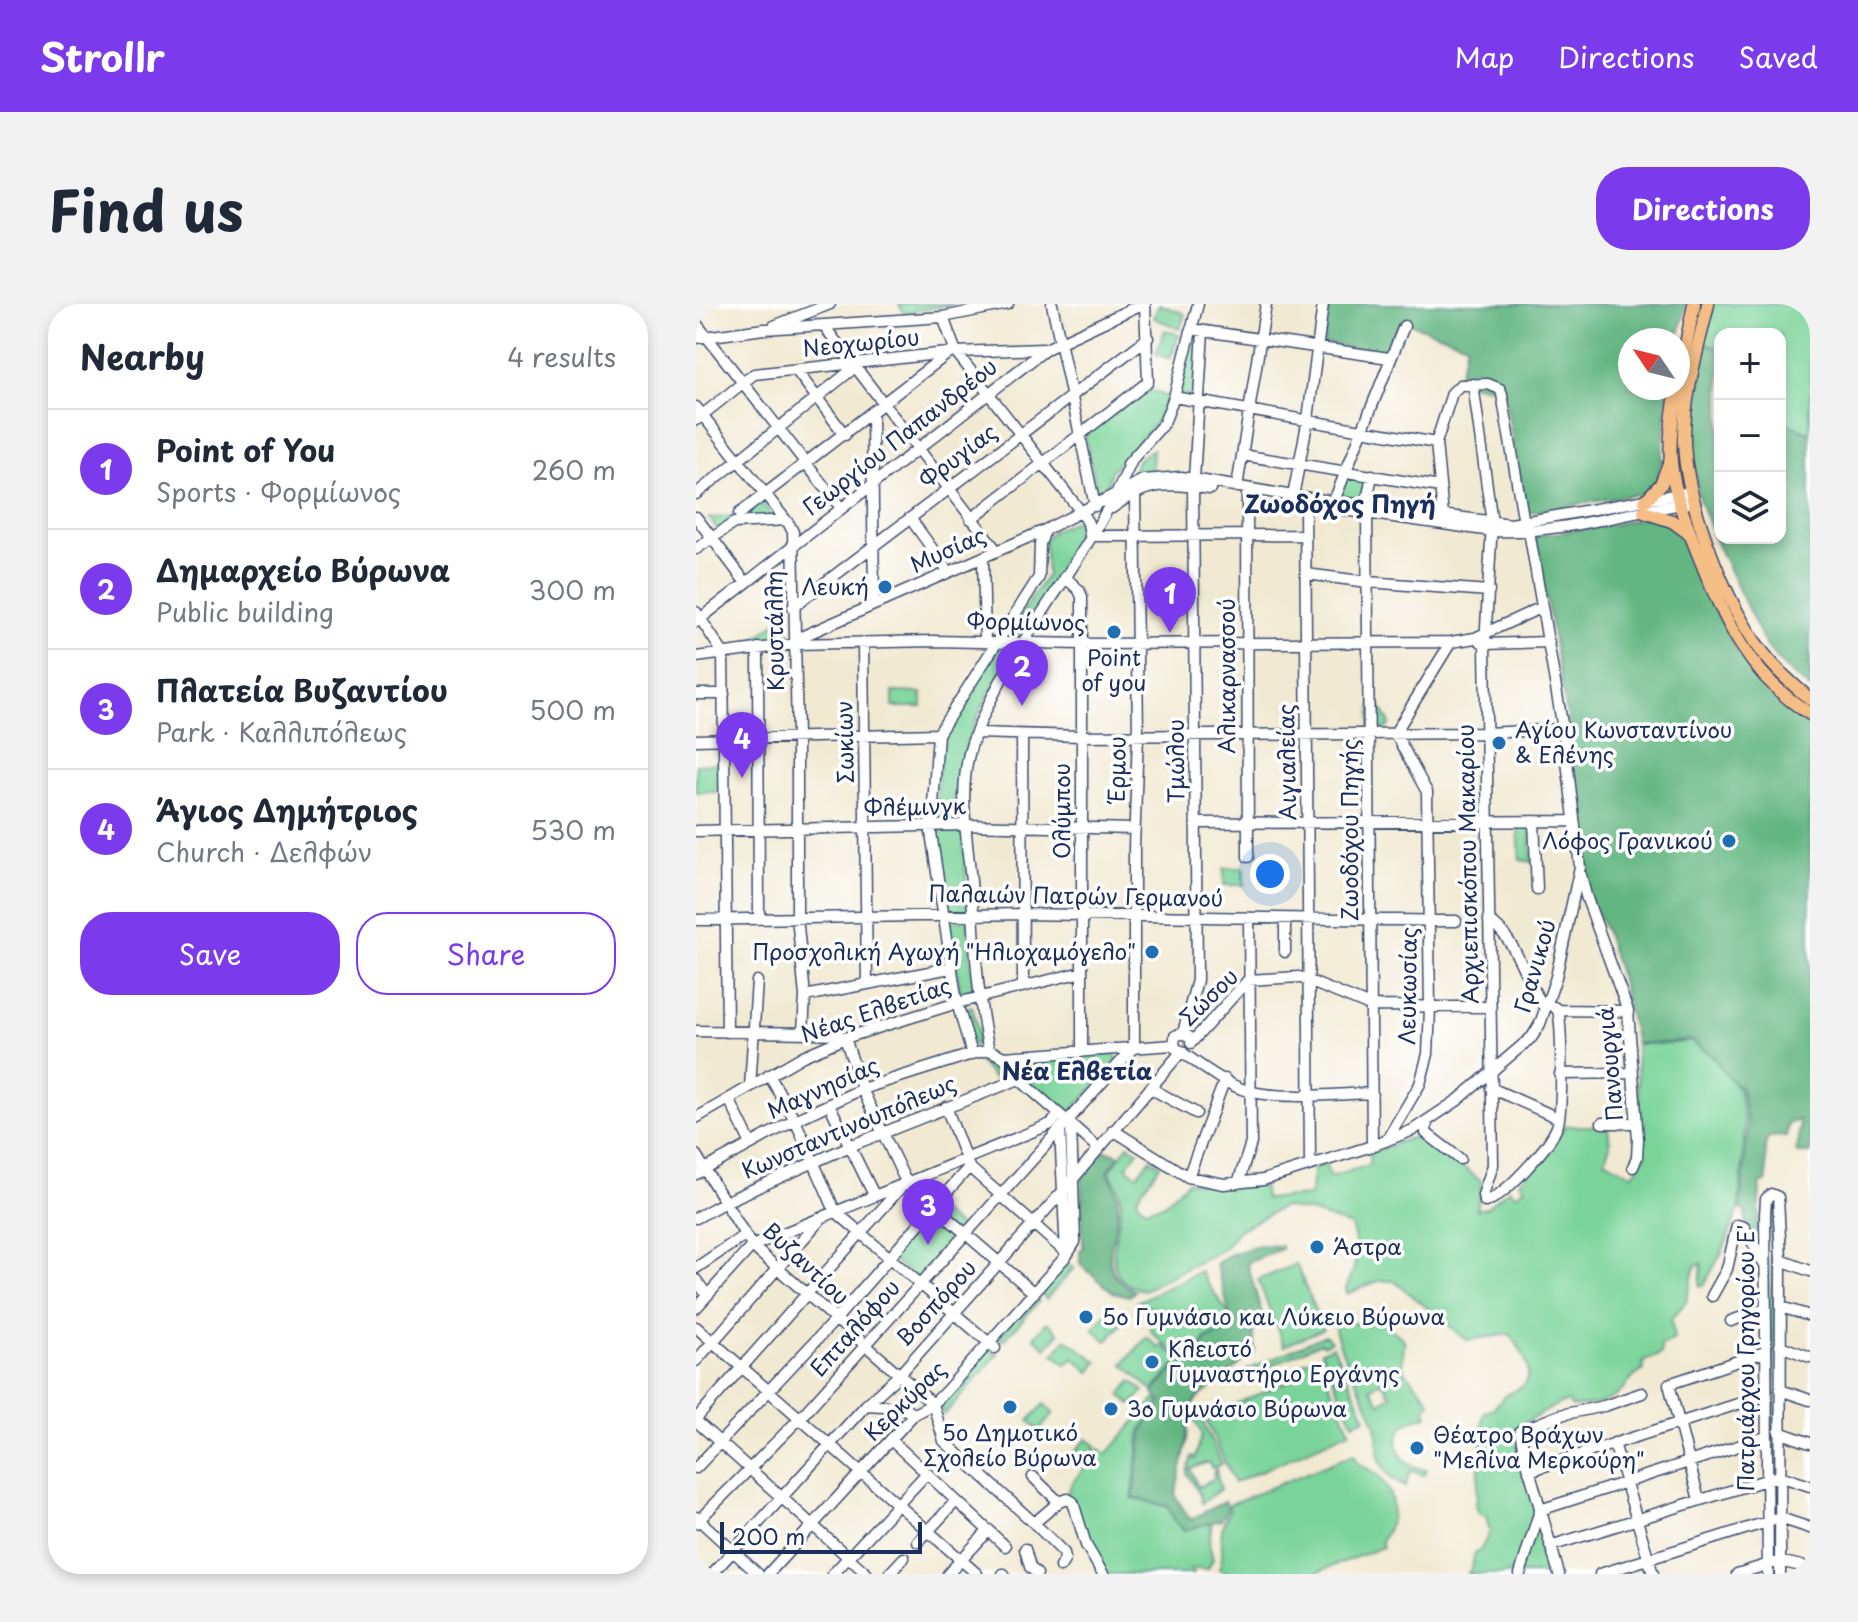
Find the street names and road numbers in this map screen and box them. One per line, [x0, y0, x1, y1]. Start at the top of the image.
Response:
street label: Νεοχωρίου [801, 319, 921, 364]
street label: Γεωργίου Παπανδρέου [795, 349, 1003, 522]
street label: Φρυγίας [911, 414, 1003, 495]
street label: Μυσίας [904, 517, 991, 580]
street label: Κρυστάλλη [756, 571, 791, 692]
street label: Αλικαρνασσού [1209, 598, 1242, 754]
street label: Φορμίωνος [966, 603, 1086, 638]
street label: Σωκίων [826, 700, 861, 784]
street label: Αιγιαλείας [1268, 703, 1303, 821]
street label: Τμώλου [1158, 719, 1191, 803]
street label: Αρχιεπισκόπου Μακαρίου [1448, 724, 1485, 1004]
street label: Έρμου [1098, 736, 1133, 805]
street label: Ζωοδόχου Πηγής [1332, 739, 1365, 921]
street label: Ολύμπου [1044, 763, 1077, 859]
street label: Φλέμινγκ [863, 788, 967, 823]
street label: Παλαιών Πατρών Γερμανού [928, 875, 1224, 914]
street label: Γρανικού [1504, 915, 1563, 1016]
street label: Λευκωσίας [1389, 927, 1424, 1045]
street label: Σώσου [1171, 960, 1245, 1032]
street label: Νέας Ελβετίας [796, 967, 955, 1050]
street label: Πανουργιά [1587, 1006, 1630, 1122]
street label: Μαγνησίας [761, 1047, 883, 1126]
street label: Κωνσταντινουπόλεως [736, 1065, 961, 1186]
street label: Βυζαντίου [756, 1214, 858, 1312]
street label: Πατριάρχου Γρηγορίου Ε' [1728, 1224, 1761, 1492]
street label: Βοσπόρου [887, 1251, 983, 1353]
street label: Επταλόφου [801, 1271, 907, 1383]
street label: Κερκύρας [855, 1352, 953, 1448]

